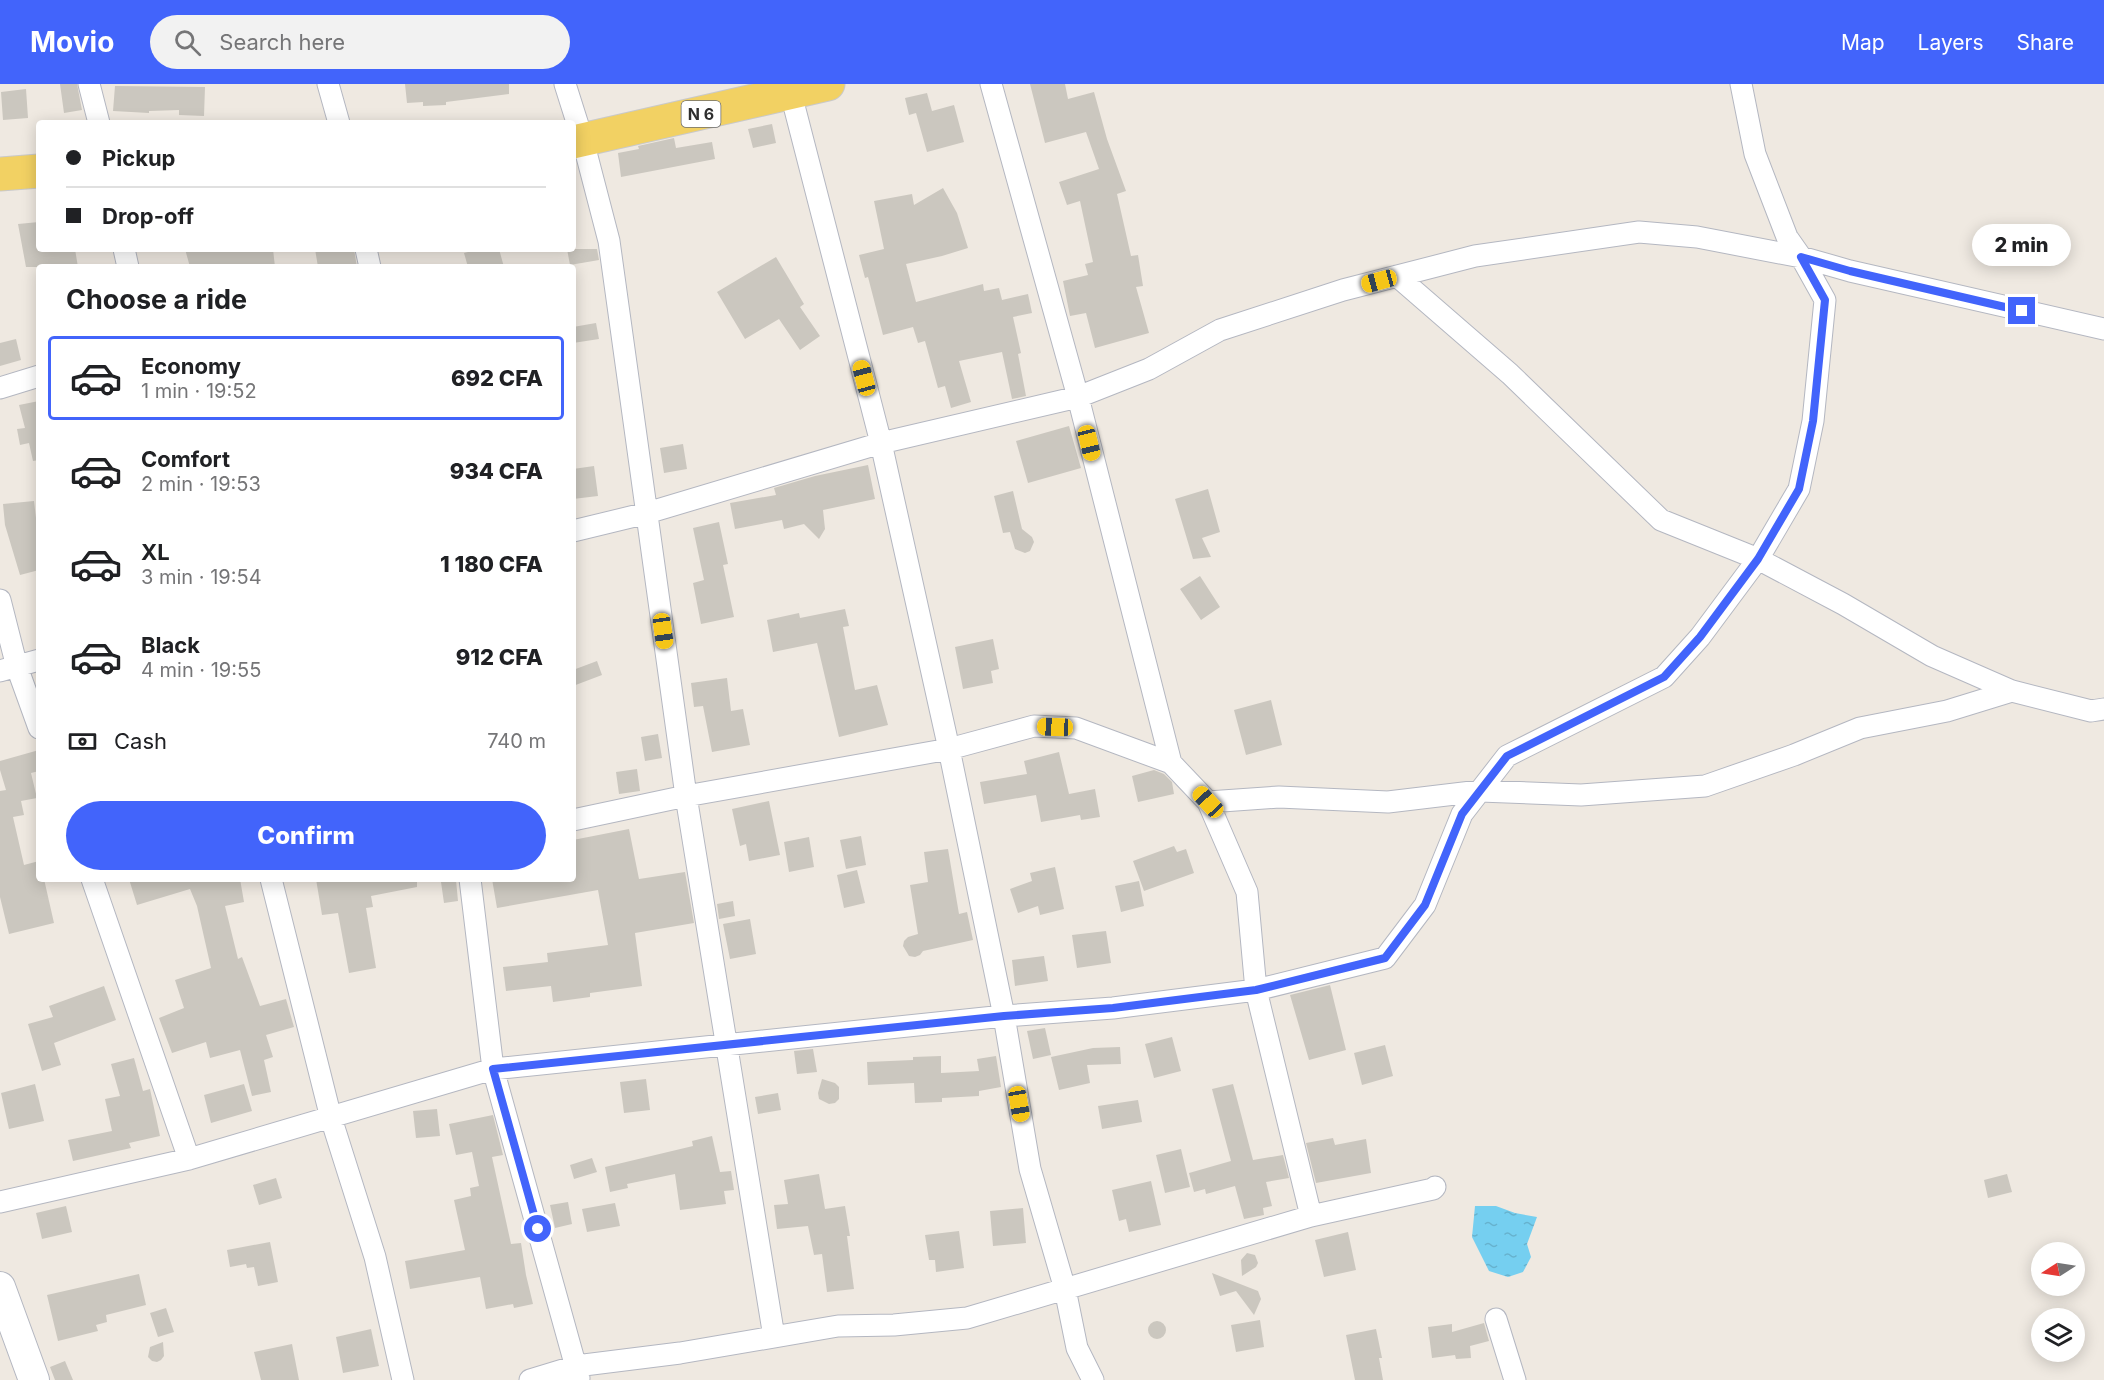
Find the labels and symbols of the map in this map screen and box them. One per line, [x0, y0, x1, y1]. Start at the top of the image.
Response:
road number: N 6 [682, 101, 720, 127]
callout: 2 min [1972, 224, 2072, 266]
car [1359, 268, 1399, 294]
route end [2008, 297, 2035, 324]
car [851, 358, 877, 398]
car [1076, 423, 1102, 463]
car [652, 612, 674, 650]
car [1037, 717, 1073, 737]
car [1189, 783, 1227, 821]
car [1007, 1085, 1031, 1123]
route start [524, 1215, 551, 1242]
north arrow [2031, 1242, 2085, 1296]

